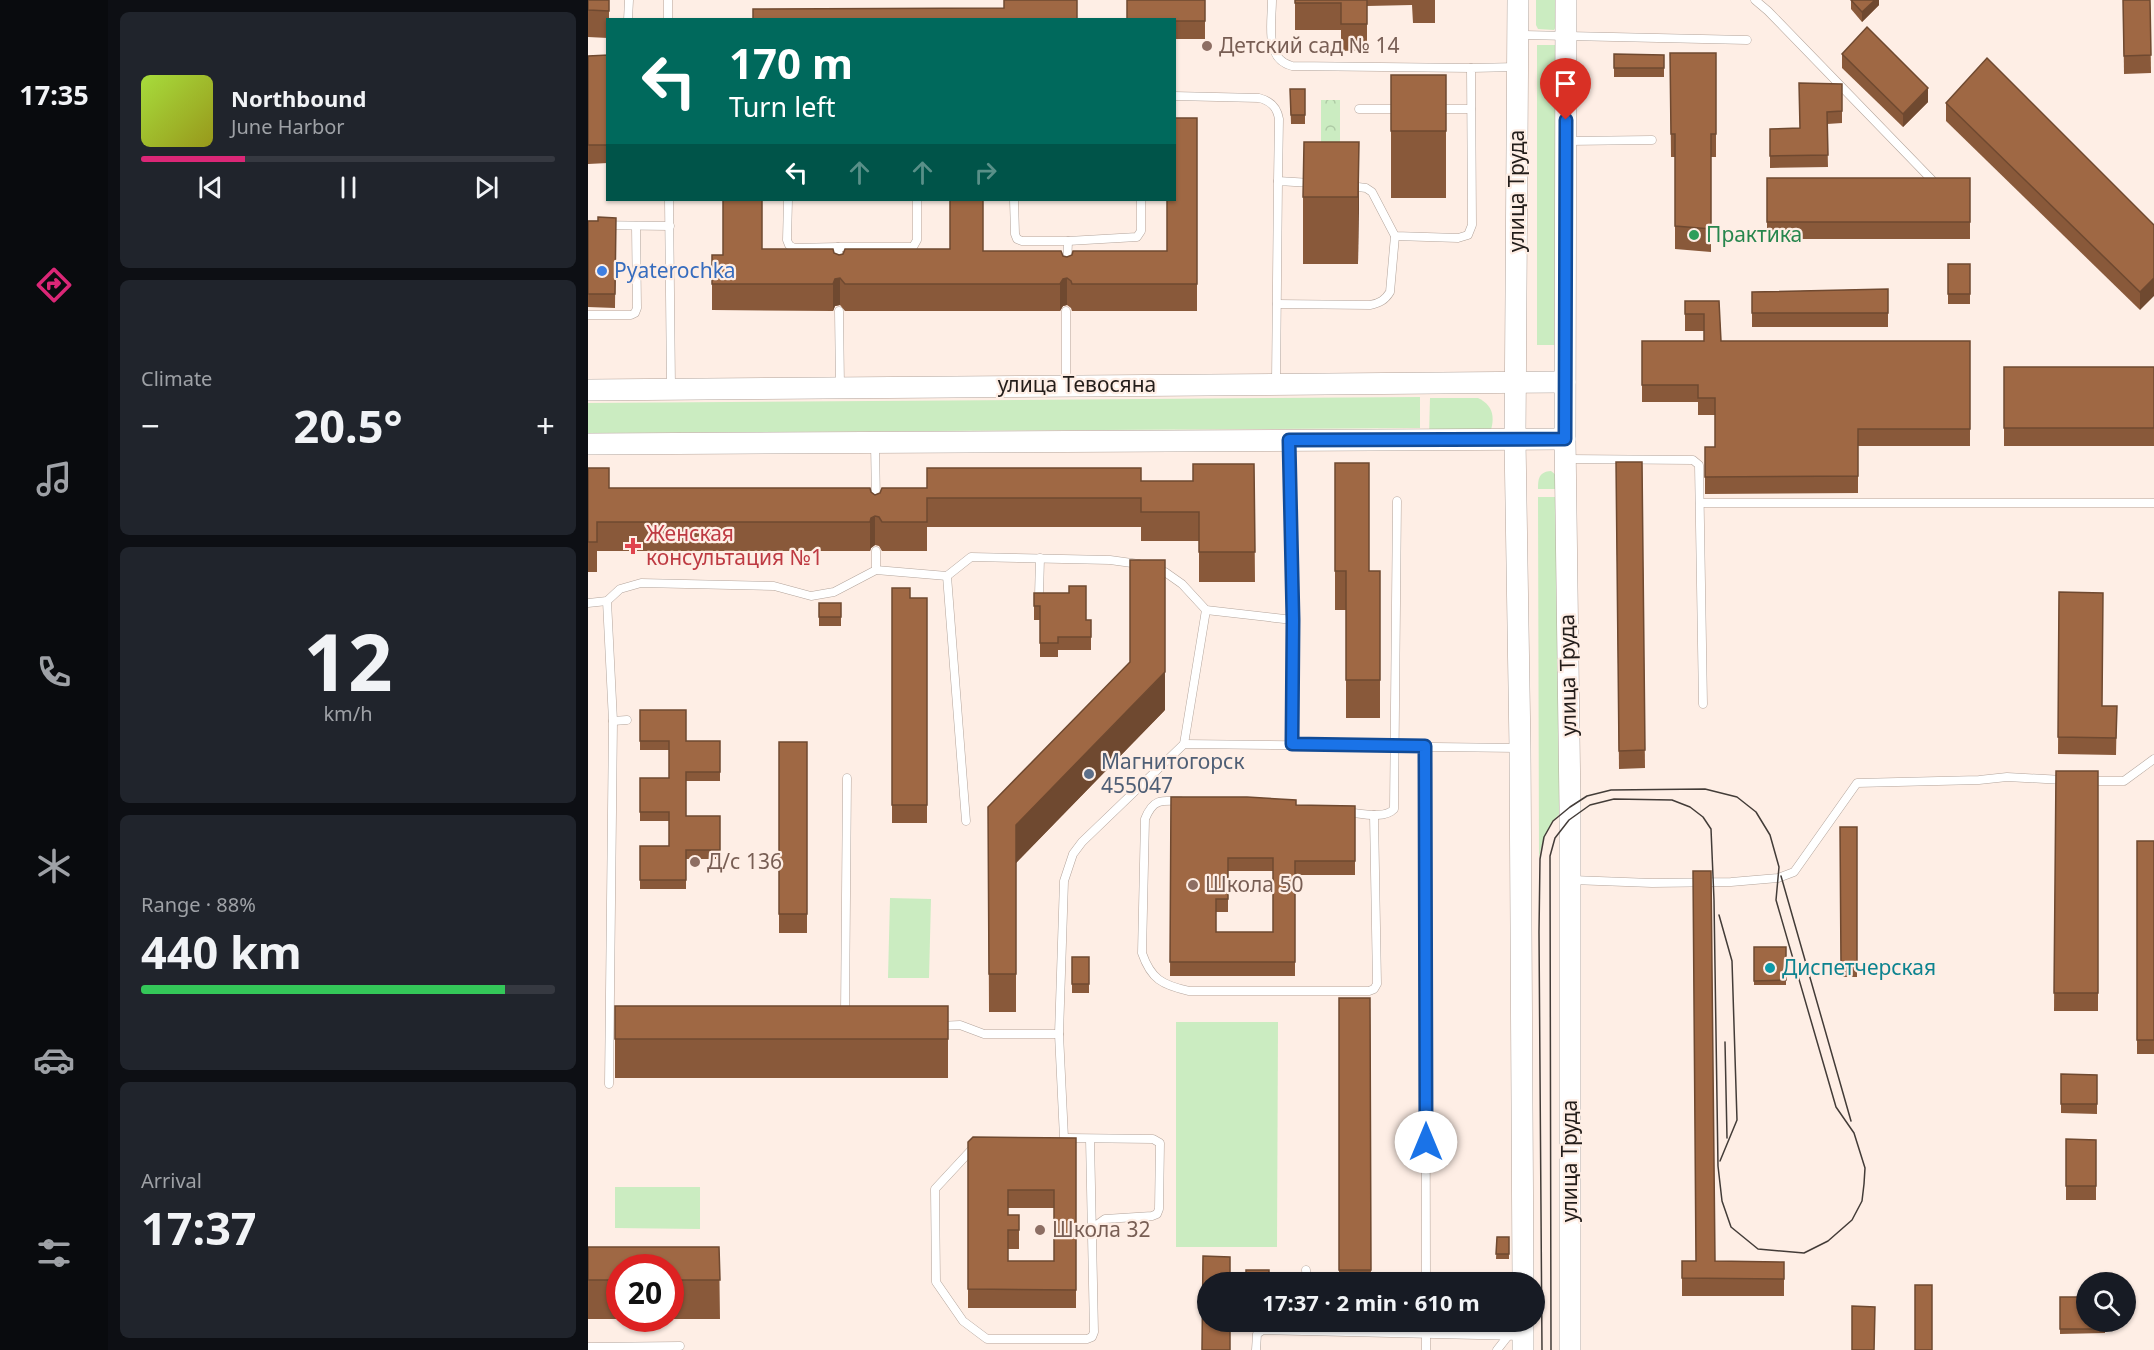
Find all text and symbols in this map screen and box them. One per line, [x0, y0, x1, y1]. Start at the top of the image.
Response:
place label: Детский сад № 14 [1219, 31, 1399, 59]
text: 170 m [729, 34, 853, 91]
marker: Детский сад № 14 [1200, 39, 1214, 53]
icon: left [630, 42, 708, 120]
pin [1540, 58, 1591, 120]
icon: arrive [1549, 67, 1582, 100]
text: 17:35 [19, 76, 89, 113]
text: Northbound [231, 83, 366, 113]
text: Turn left [729, 88, 835, 125]
text: June Harbor [231, 113, 345, 140]
street label: улица Труда [1502, 130, 1530, 252]
icon: left [780, 156, 813, 189]
icon: ahead [843, 156, 876, 189]
icon: ahead [906, 156, 939, 189]
icon: right [969, 156, 1002, 189]
icon: previous [194, 171, 227, 204]
icon: pause [332, 171, 365, 204]
icon: next [470, 171, 503, 204]
place label: Практика [1706, 220, 1802, 248]
marker: Практика [1687, 228, 1701, 242]
place label: Pyaterochka [614, 256, 736, 284]
icon: directions [33, 264, 75, 306]
marker: Pyaterochka [595, 264, 609, 278]
text: Climate [141, 365, 212, 392]
street label: улица Тевосяна [998, 370, 1156, 398]
text: 20.5° [294, 395, 402, 456]
text: − [141, 403, 160, 448]
text: + [536, 403, 555, 448]
icon: music [33, 458, 75, 500]
place label: Женская консультация №1 [646, 519, 823, 571]
marker: Женская консультация №1 [624, 537, 642, 555]
text: 12 [303, 608, 393, 714]
street label: улица Труда [1552, 614, 1582, 736]
icon: phone [33, 651, 75, 693]
text: km/h [323, 700, 373, 727]
place label: Магнитогорск 455047 [1101, 747, 1245, 799]
marker: Магнитогорск 455047 [1082, 767, 1096, 781]
icon: climate [33, 845, 75, 887]
place label: Д/с 136 [707, 847, 782, 875]
marker: Д/с 136 [688, 855, 702, 869]
place label: Школа 50 [1205, 870, 1303, 898]
marker: Школа 50 [1186, 878, 1200, 892]
text: Range · 88% [141, 891, 256, 918]
text: 440 km [141, 921, 302, 982]
place label: Диспетчерская [1782, 953, 1936, 981]
marker: Диспетчерская [1763, 961, 1777, 975]
icon: car [33, 1039, 75, 1081]
street label: улица Труда [1555, 1100, 1583, 1222]
position arrow [1394, 1110, 1458, 1174]
text: Arrival [141, 1167, 202, 1194]
text: 17:37 [141, 1197, 257, 1258]
place label: Школа 32 [1052, 1215, 1150, 1243]
marker: Школа 32 [1033, 1223, 1047, 1237]
icon: filters [33, 1232, 75, 1274]
speed limit sign: 20 [606, 1254, 684, 1332]
map controls [2076, 1272, 2136, 1332]
button: search [2076, 1272, 2136, 1332]
text: 17:37 · 2 min · 610 m [1262, 1287, 1480, 1317]

